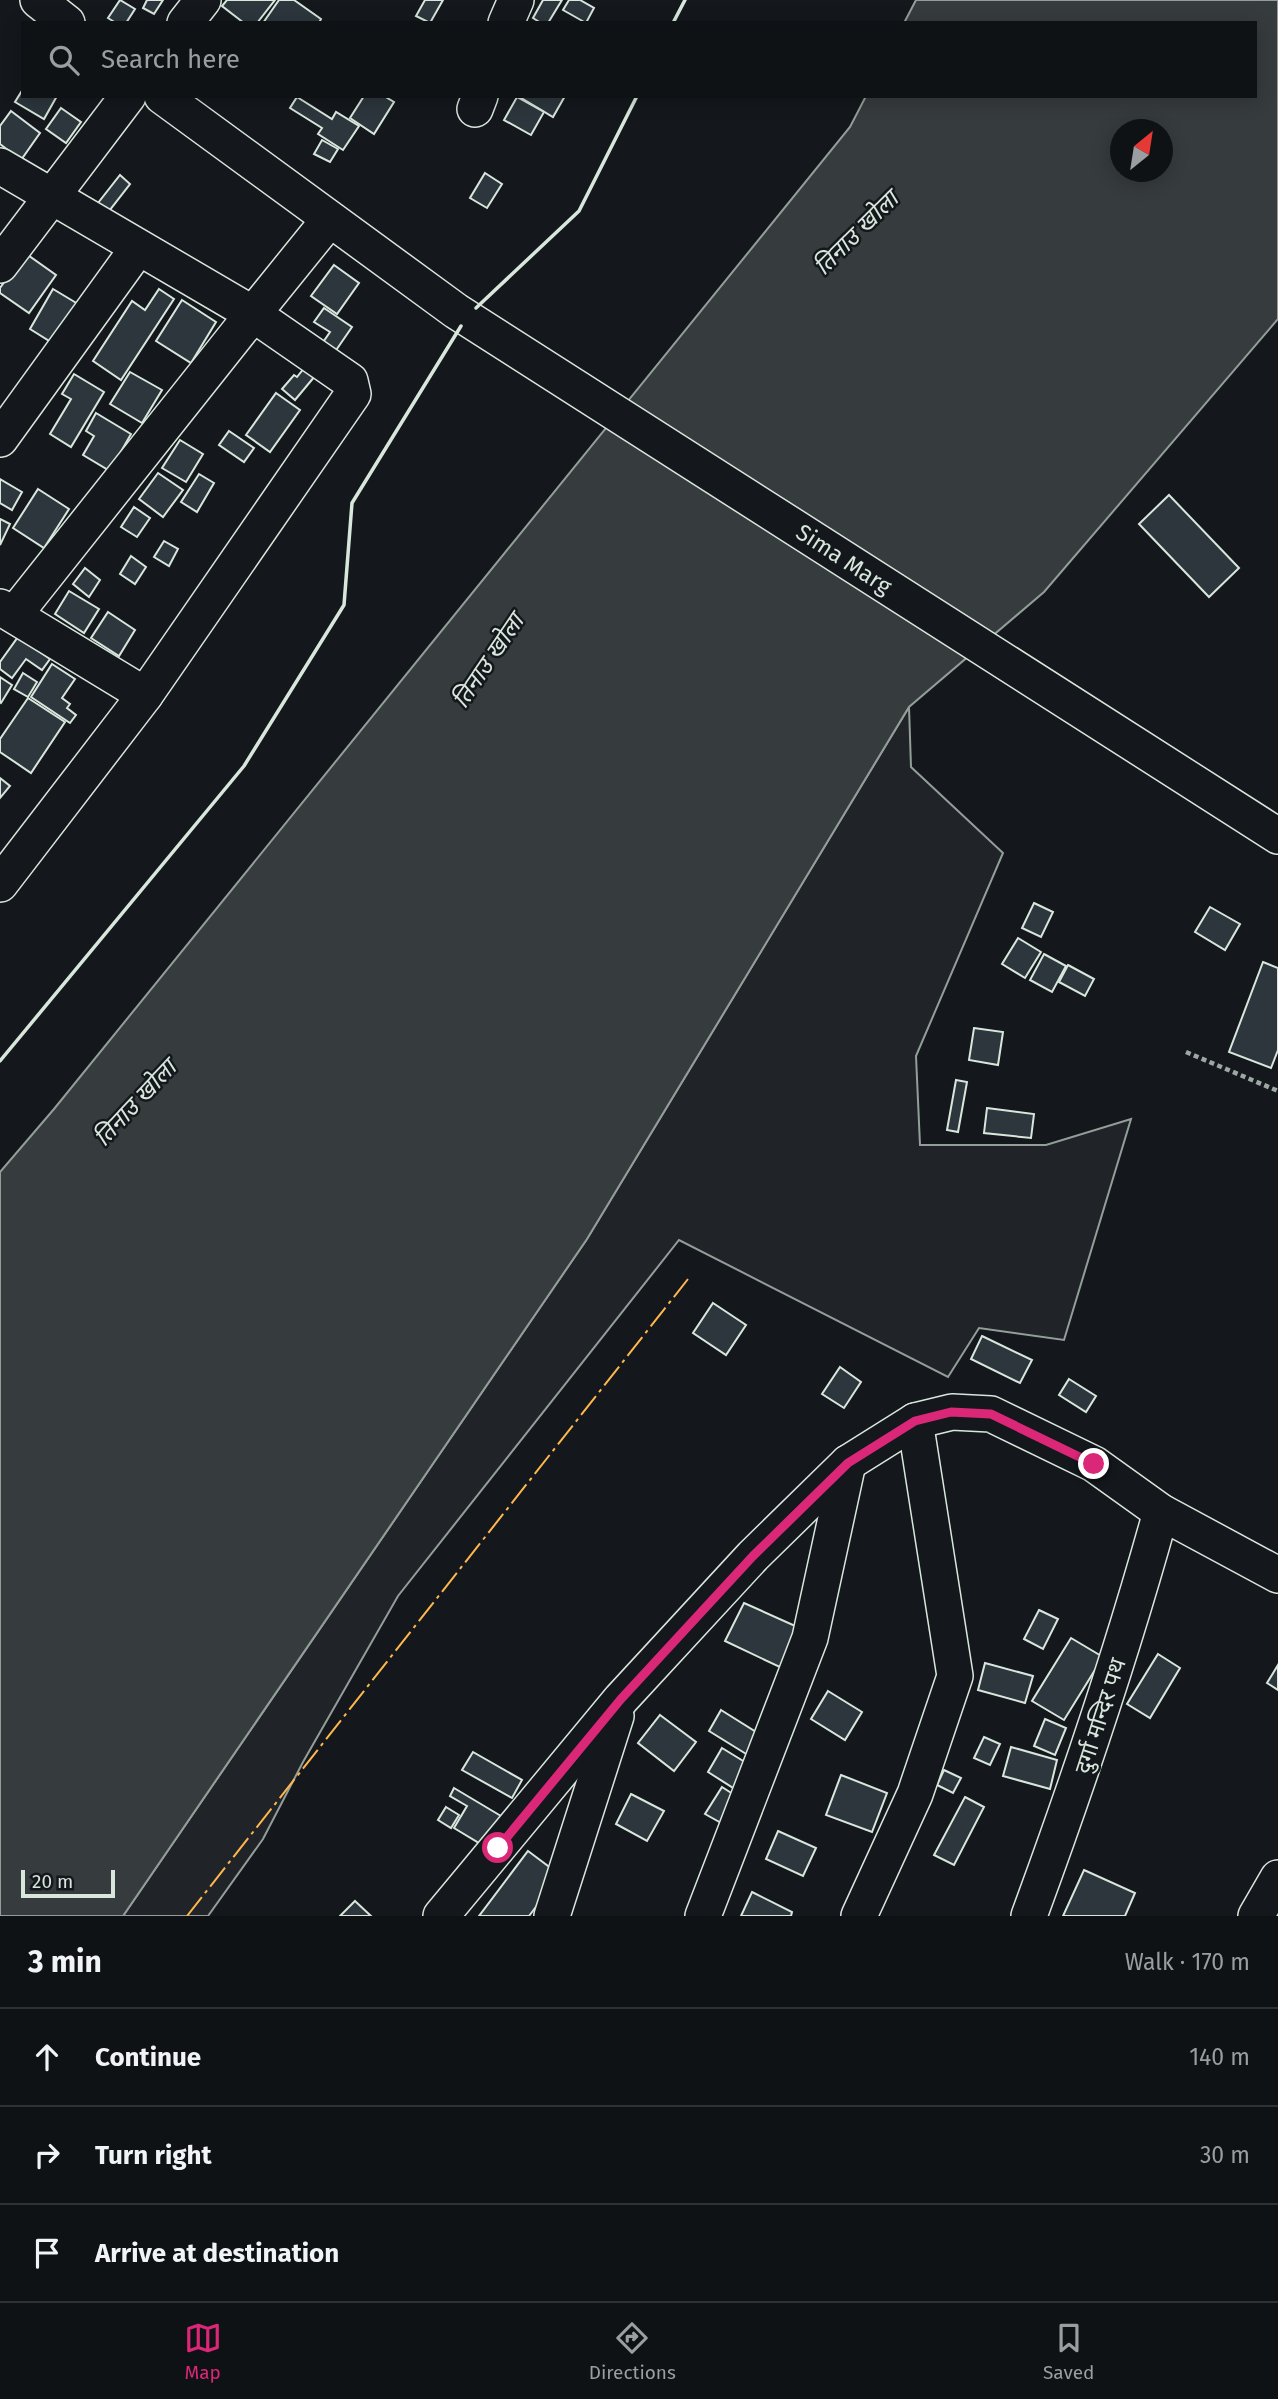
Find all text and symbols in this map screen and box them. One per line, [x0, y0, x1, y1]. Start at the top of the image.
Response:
search box [21, 21, 1257, 98]
icon: search [45, 41, 83, 79]
text: Search here [101, 44, 240, 75]
north arrow [1110, 119, 1173, 182]
water label: तिनाउ खोला [808, 182, 907, 281]
street label: Sima Marg [791, 518, 897, 600]
water label: तिनाउ खोला [446, 605, 532, 713]
water label: तिनाउ खोला [88, 1051, 185, 1152]
route end [1078, 1448, 1109, 1479]
street label: दुर्गा मन्दिर पथ [1068, 1654, 1133, 1777]
route start [482, 1832, 513, 1863]
scale bar [21, 1867, 116, 1899]
text: 20 m [32, 1870, 73, 1893]
text: 3 min [28, 1944, 102, 1980]
text: Walk · 170 m [1125, 1948, 1250, 1976]
icon: ahead [28, 2038, 66, 2076]
text: Continue [95, 2042, 201, 2073]
text: 140 m [1189, 2043, 1250, 2071]
icon: right [28, 2136, 66, 2174]
text: Turn right [95, 2140, 212, 2171]
text: 30 m [1200, 2141, 1250, 2169]
icon: arrive [28, 2234, 66, 2272]
text: Arrive at destination [95, 2238, 339, 2269]
tab: Map [184, 2319, 222, 2384]
tab: Directions [589, 2319, 676, 2384]
tab: Saved [1043, 2319, 1094, 2384]

